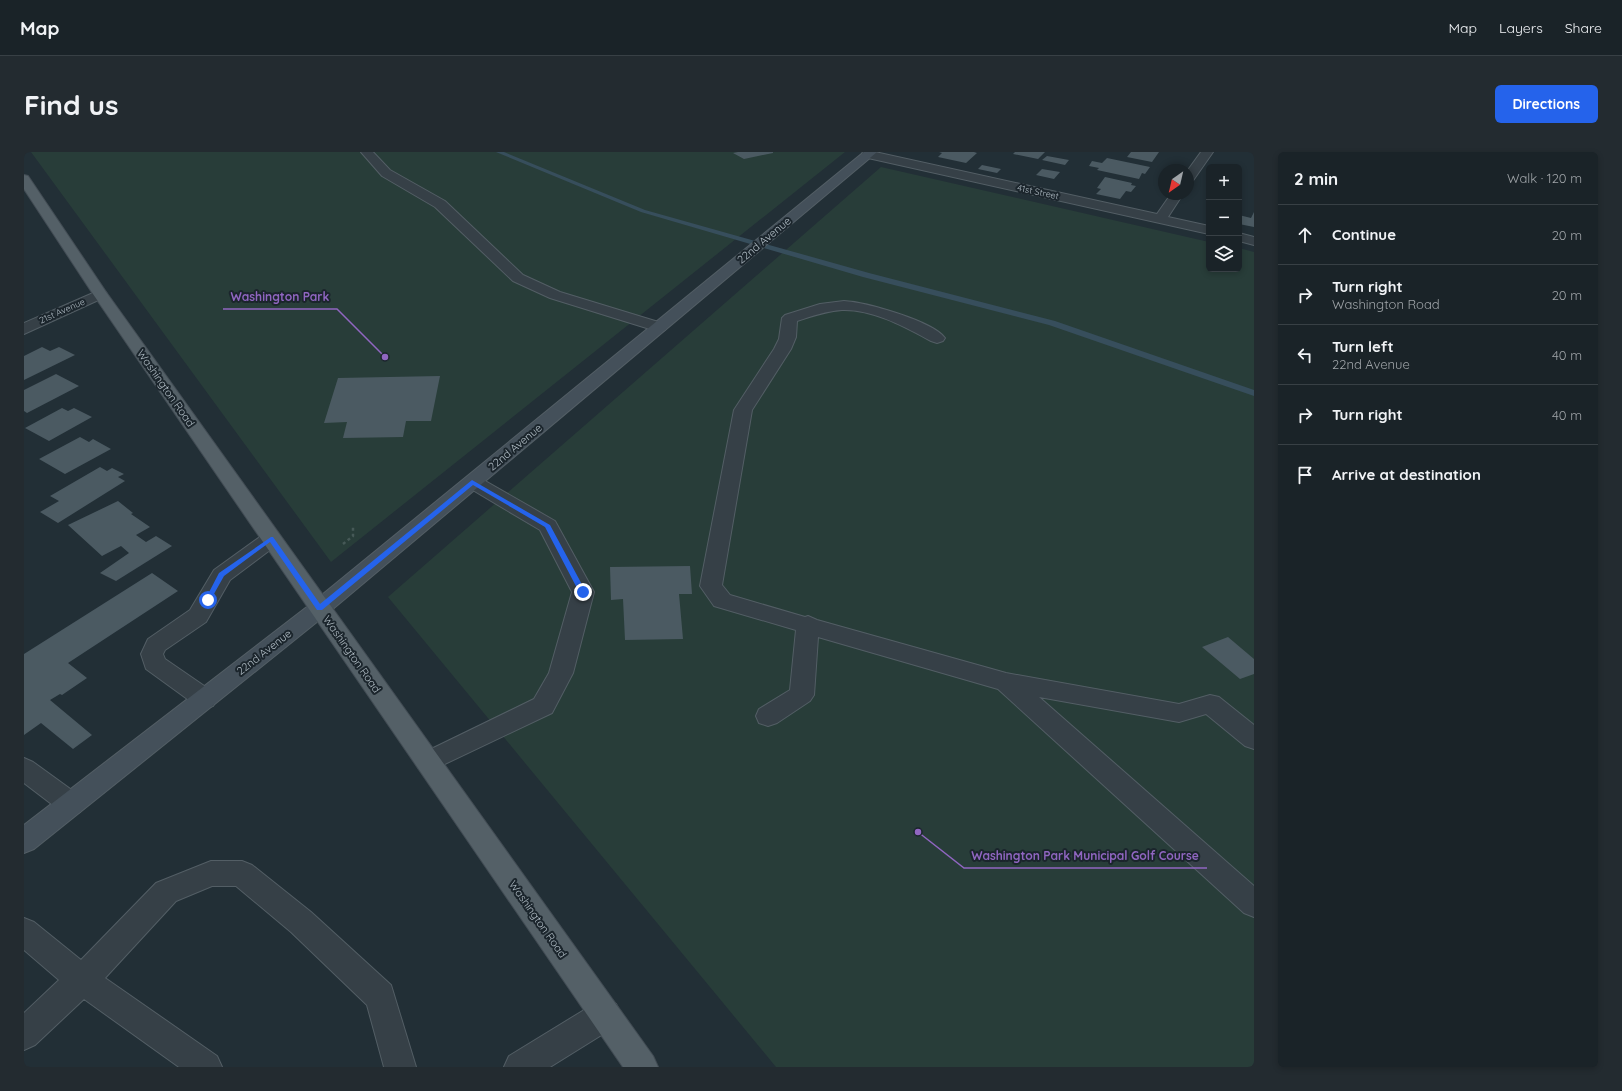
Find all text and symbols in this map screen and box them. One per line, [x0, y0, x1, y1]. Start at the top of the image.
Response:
text: Map [20, 16, 59, 40]
text: Map [1448, 19, 1477, 37]
text: Layers [1499, 19, 1543, 37]
text: Share [1565, 19, 1602, 37]
button: Directions [1495, 85, 1598, 123]
text: Find us [24, 87, 118, 122]
north arrow [1158, 164, 1194, 200]
map controls [1206, 164, 1242, 272]
button: + [1206, 164, 1242, 200]
text: 2 min [1294, 168, 1338, 189]
text: Walk · 120 m [1507, 170, 1582, 186]
street label: 41st Street [1016, 182, 1060, 201]
button: − [1206, 200, 1242, 236]
street label: 22nd Avenue [734, 213, 794, 267]
icon: ahead [1294, 224, 1316, 246]
text: Continue [1332, 225, 1396, 244]
text: 20 m [1552, 227, 1582, 243]
button: layers [1206, 236, 1242, 272]
text: Turn right [1332, 277, 1403, 296]
icon: right [1294, 284, 1316, 306]
callout: Washington Park [223, 285, 337, 309]
text: 20 m [1552, 287, 1582, 303]
text: Washington Park [231, 289, 330, 304]
street label: 21st Avenue [37, 296, 86, 325]
text: Washington Road [1332, 296, 1440, 312]
text: Turn left [1332, 337, 1394, 356]
icon: left [1294, 344, 1316, 366]
street label: Washington Road [134, 347, 198, 429]
text: 40 m [1552, 347, 1582, 363]
text: 22nd Avenue [1332, 356, 1410, 372]
icon: right [1294, 404, 1316, 426]
text: Turn right [1332, 405, 1403, 424]
text: 40 m [1552, 407, 1582, 423]
street label: 22nd Avenue [485, 420, 545, 474]
icon: arrive [1294, 464, 1316, 486]
text: Arrive at destination [1332, 465, 1481, 484]
route end [574, 583, 592, 601]
route start [199, 591, 217, 609]
street label: Washington Road [320, 613, 384, 695]
street label: 22nd Avenue [234, 626, 294, 678]
callout: Washington Park Municipal Golf Course [964, 844, 1207, 868]
text: Washington Park Municipal Golf Course [971, 848, 1199, 863]
street label: Washington Road [506, 878, 570, 960]

